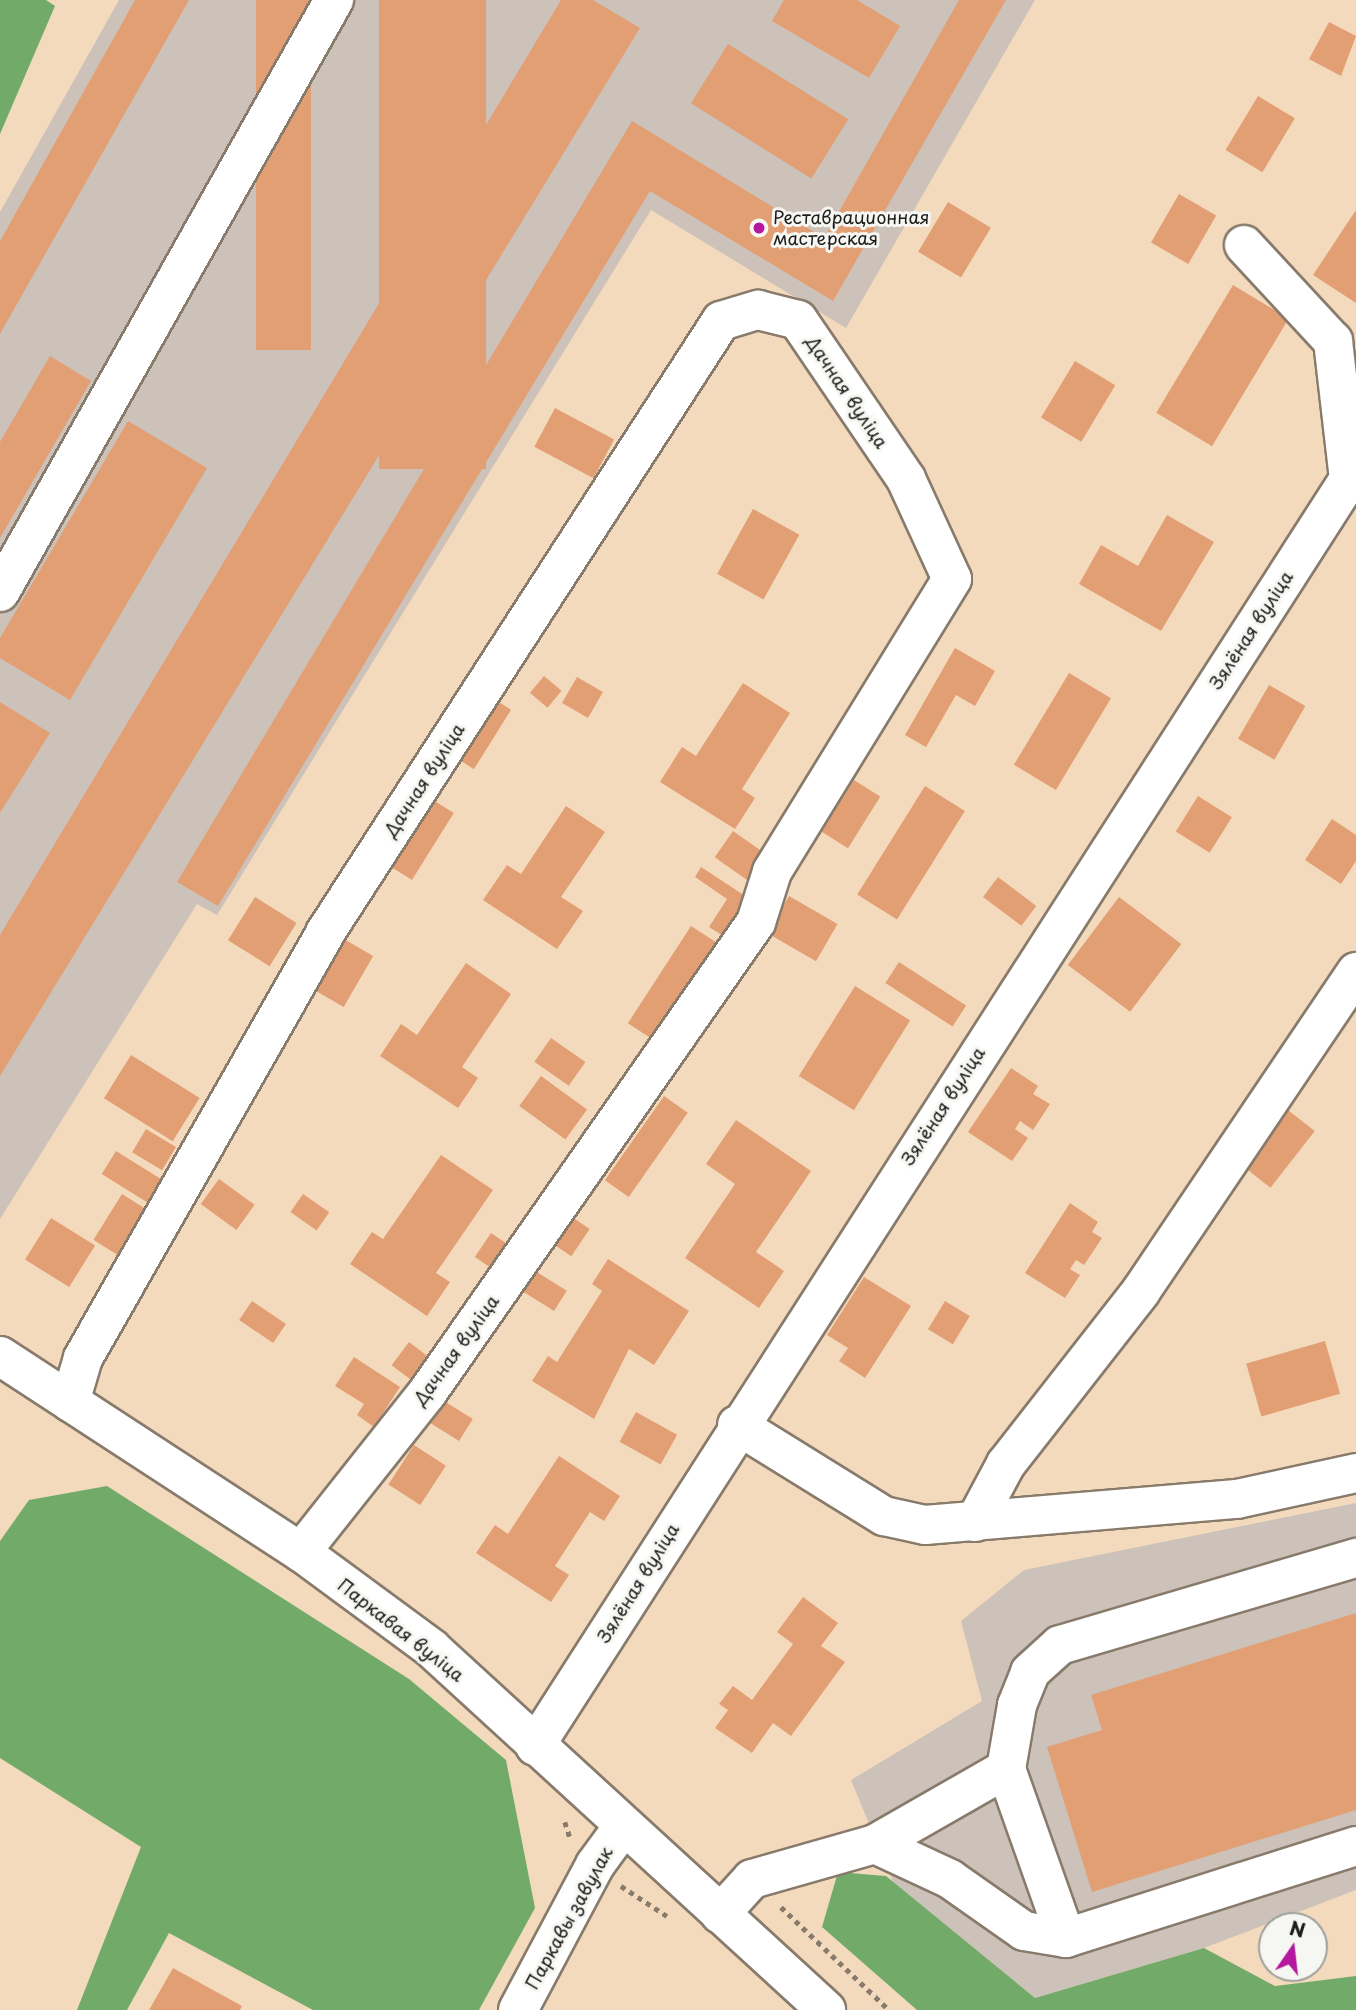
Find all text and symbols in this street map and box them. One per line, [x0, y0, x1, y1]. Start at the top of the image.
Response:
place label: Реставрационная мастерская [773, 207, 929, 249]
marker: Реставрационная мастерская [751, 220, 767, 236]
street label: Дачная вуліца [801, 331, 893, 453]
street label: Зялёная вуліца [1205, 566, 1297, 694]
street label: Дачная вуліца [379, 719, 469, 841]
street label: Зялёная вуліца [897, 1042, 989, 1170]
street label: Дачная вуліца [409, 1290, 503, 1410]
street label: Зялёная вуліца [592, 1519, 684, 1647]
street label: Паркавая вуліца [333, 1574, 469, 1686]
street label: Паркавы завулак [521, 1843, 617, 1993]
north arrow [1258, 1912, 1328, 1982]
text: N [1287, 1913, 1308, 1944]

